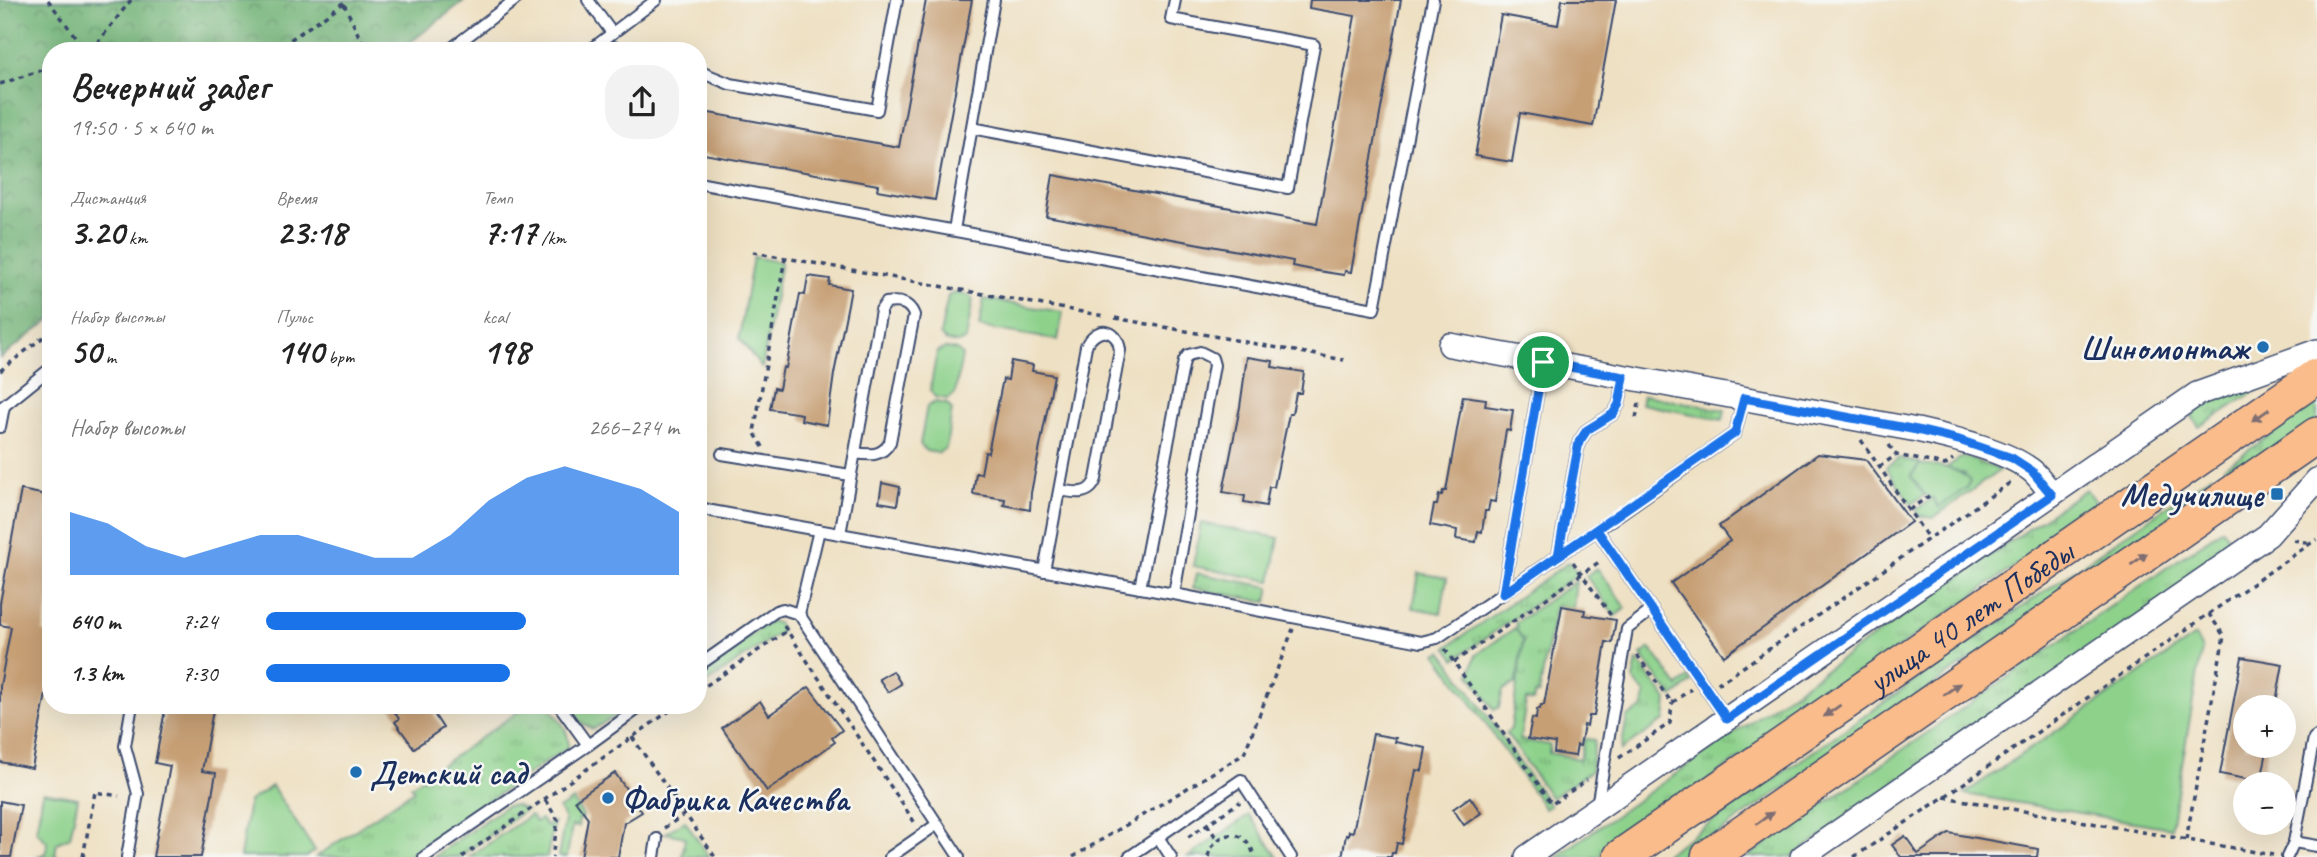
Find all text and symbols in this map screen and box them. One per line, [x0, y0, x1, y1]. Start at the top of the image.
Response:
text: Вечерний забег [70, 63, 269, 110]
button: share [605, 65, 679, 139]
text: 19:50 · 5 × 640 m [70, 113, 213, 142]
text: Дистанция [70, 186, 146, 210]
text: Время [276, 186, 316, 210]
text: Темп [483, 186, 513, 210]
text: 3.20 [70, 210, 124, 255]
text: 23:18 [276, 210, 346, 255]
text: 7:17 [483, 210, 537, 255]
text: km [124, 226, 147, 250]
text: /km [537, 226, 566, 250]
text: Набор высоты [70, 305, 164, 329]
text: Пульс [276, 305, 313, 329]
text: kcal [483, 305, 508, 329]
place label: Шиномонтаж [2080, 327, 2253, 369]
text: 50 [70, 329, 101, 374]
text: 140 [276, 329, 324, 374]
text: 198 [483, 329, 530, 374]
pin [1513, 332, 1573, 392]
marker: Шиномонтаж [2255, 339, 2271, 355]
icon: arrive [1524, 343, 1562, 381]
text: m [101, 345, 116, 369]
text: bpm [324, 345, 354, 369]
one-way arrow [2252, 408, 2270, 422]
text: Набор высоты [70, 413, 184, 442]
text: 266–274 m [588, 413, 679, 442]
place label: Медучилище [2121, 474, 2265, 516]
marker: Медучилище [2269, 486, 2285, 502]
street label: улица 40 лет Победы [1858, 530, 2083, 704]
one-way arrow [2129, 553, 2149, 566]
text: 640 m [70, 607, 120, 636]
text: 7:24 [182, 607, 218, 636]
text: 1.3 km [70, 659, 124, 688]
text: 7:30 [182, 659, 218, 688]
one-way arrow [1943, 682, 1961, 696]
map controls [2233, 695, 2296, 835]
button: + [2233, 695, 2296, 758]
one-way arrow [1823, 704, 1841, 718]
place label: Детский сад [370, 752, 530, 794]
marker: Детский сад [348, 764, 364, 780]
button: − [2233, 772, 2296, 835]
place label: Фабрика Качества [622, 778, 851, 820]
marker: Фабрика Качества [600, 790, 616, 806]
one-way arrow [1756, 811, 1774, 825]

